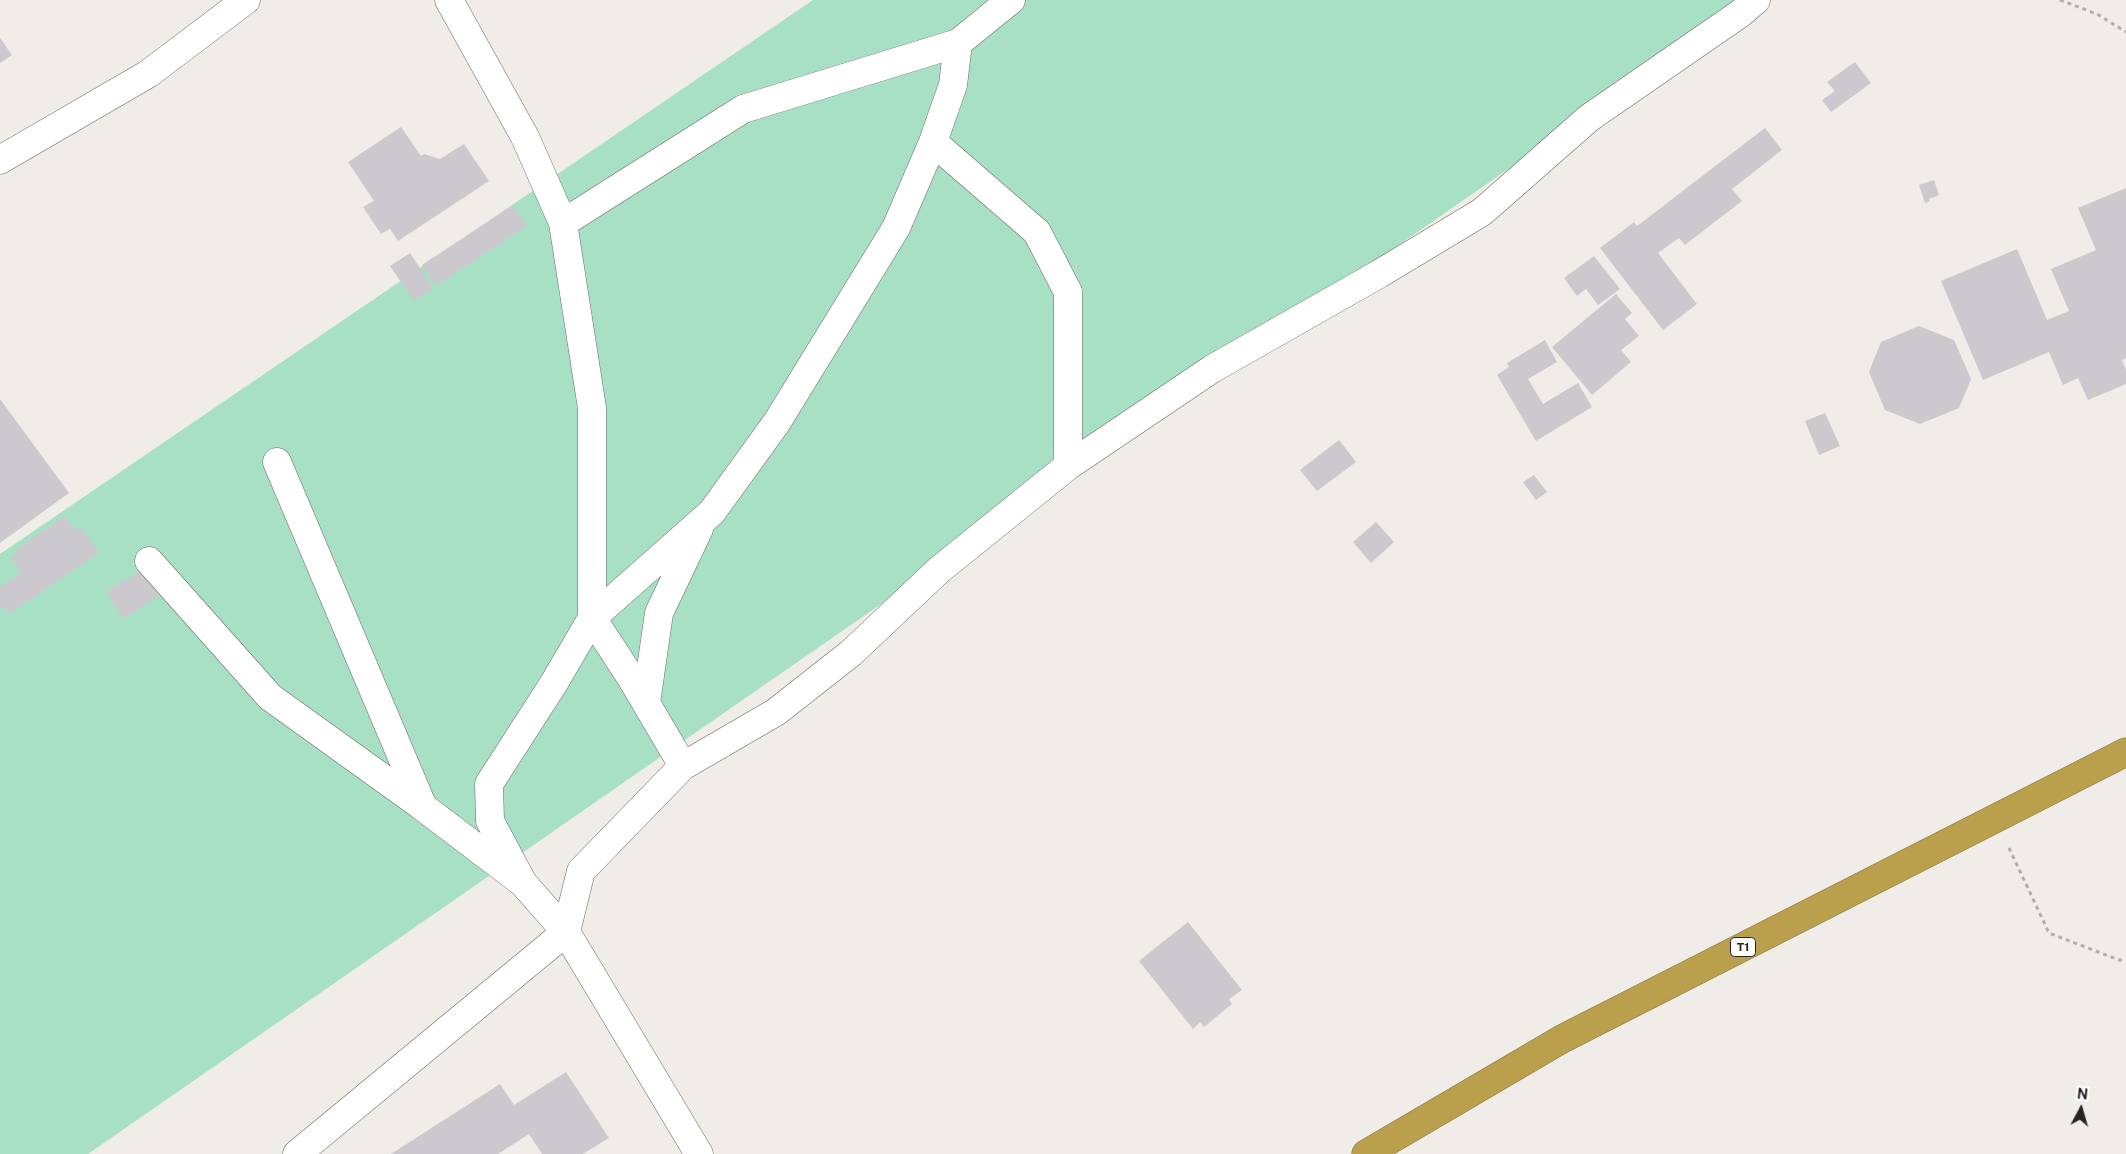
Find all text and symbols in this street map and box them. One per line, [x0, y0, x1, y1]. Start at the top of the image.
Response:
road number: T1 [1730, 938, 1756, 956]
north arrow [2056, 1084, 2106, 1134]
text: N [2076, 1086, 2089, 1103]

